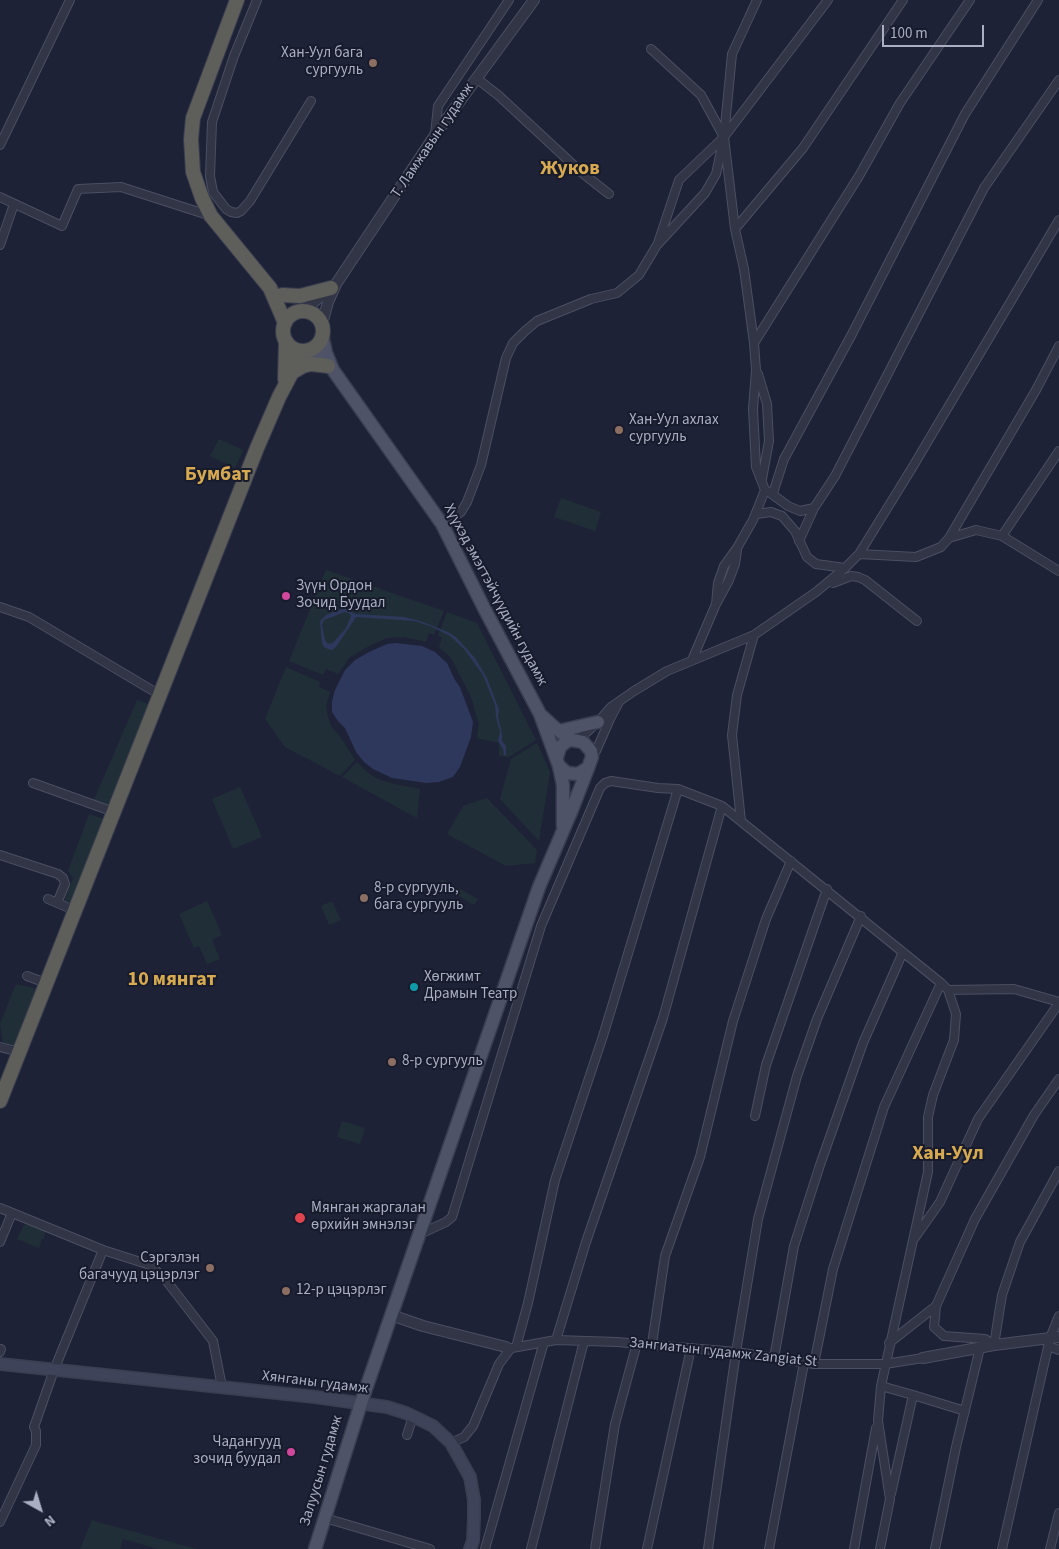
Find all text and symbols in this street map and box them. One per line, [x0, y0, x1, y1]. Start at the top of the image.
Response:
scale bar [884, 15, 986, 47]
text: 100 m [890, 23, 928, 44]
place label: Хан-Уул бага сургууль [281, 45, 363, 80]
marker: Хан-Уул бага сургууль [367, 57, 379, 69]
street label: Т. Ламжавын гудамж [388, 80, 478, 202]
district label: Жуков [540, 158, 600, 182]
place label: Хан-Уул ахлах сургууль [629, 412, 719, 447]
marker: Хан-Уул ахлах сургууль [613, 424, 625, 436]
district label: Бумбат [185, 464, 251, 488]
street label: Хүүхэд эмэгтэйчүүдийн гудамж [439, 501, 551, 689]
place label: Зүүн Ордон Зочид Буудал [296, 578, 385, 613]
marker: Зүүн Ордон Зочид Буудал [280, 590, 292, 602]
place label: 8-р сургууль, бага сургууль [374, 880, 463, 915]
marker: 8-р сургууль, бага сургууль [358, 892, 370, 904]
district label: 10 мянгат [128, 969, 216, 993]
place label: Хөгжимт Драмын Театр [424, 969, 517, 1004]
marker: Хөгжимт Драмын Театр [408, 981, 420, 993]
place label: 8-р сургууль [402, 1053, 483, 1071]
marker: 8-р сургууль [386, 1056, 398, 1068]
district label: Хан-Уул [912, 1143, 984, 1167]
place label: Мянган жаргалан өрхийн эмнэлэг [311, 1200, 426, 1235]
marker: Мянган жаргалан өрхийн эмнэлэг [293, 1211, 307, 1225]
place label: Сэргэлэн багачууд цэцэрлэг [79, 1250, 200, 1285]
marker: Сэргэлэн багачууд цэцэрлэг [204, 1262, 216, 1274]
place label: 12-р цэцэрлэг [296, 1282, 387, 1300]
marker: 12-р цэцэрлэг [280, 1285, 292, 1297]
street label: Зангиатын гудамж Zangiat St [628, 1334, 818, 1372]
street label: Хянганы гудамж [261, 1368, 369, 1398]
street label: Залуусын гудамж [297, 1414, 347, 1528]
place label: Чадангууд зочид буудал [193, 1434, 281, 1469]
marker: Чадангууд зочид буудал [285, 1446, 297, 1458]
north arrow [15, 1484, 65, 1534]
text: N [40, 1510, 59, 1531]

